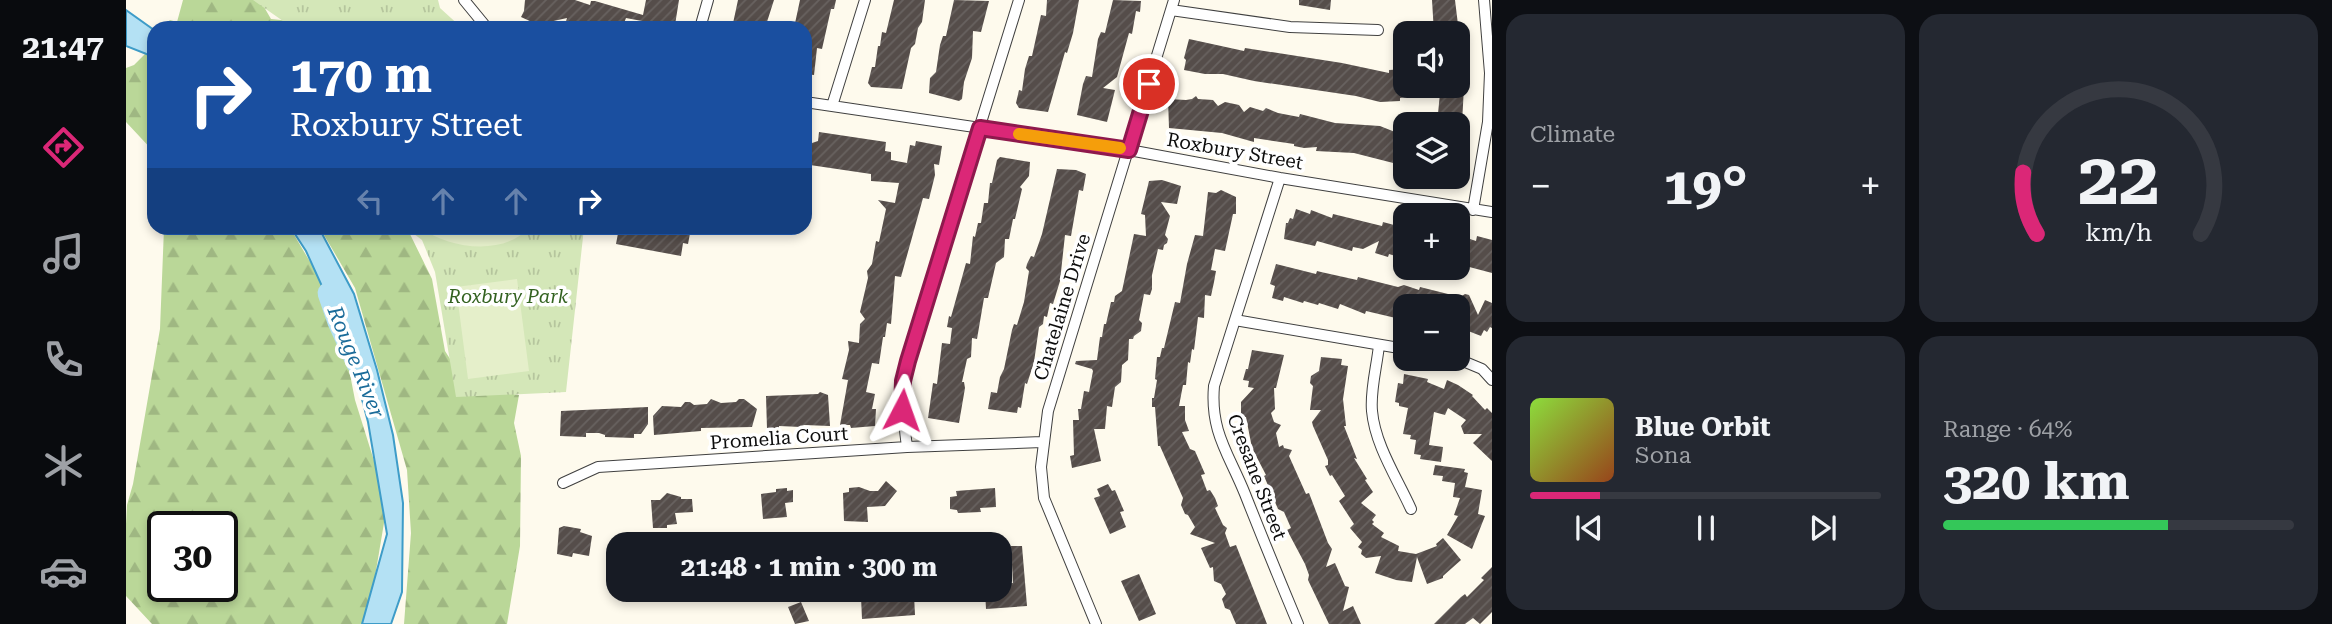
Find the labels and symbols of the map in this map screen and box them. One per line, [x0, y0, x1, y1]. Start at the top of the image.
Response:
pin [1119, 54, 1179, 114]
street label: Roxbury Street [1165, 128, 1305, 174]
street label: Chatelaine Drive [1029, 231, 1095, 383]
park label: Roxbury Park [447, 285, 569, 308]
water label: Rouge River [322, 302, 389, 422]
position arrow [865, 373, 939, 447]
street label: Cresane Street [1222, 411, 1292, 543]
street label: Promelia Court [709, 422, 849, 454]
speed limit sign: 30 [147, 511, 238, 602]

